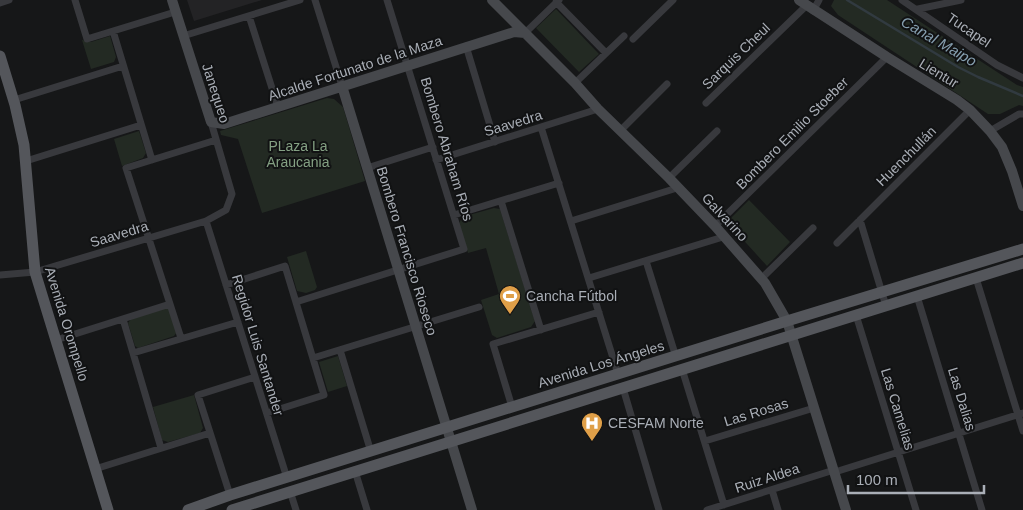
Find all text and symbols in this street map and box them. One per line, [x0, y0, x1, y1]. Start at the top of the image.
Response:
street label: Tucapel [944, 10, 994, 50]
water label: Canal Maipo [898, 13, 980, 69]
street label: Sarquis Cheul [699, 20, 773, 92]
street label: Alcalde Fortunato de la Maza [266, 32, 444, 104]
street label: Lientur [917, 55, 962, 91]
street label: Janequeo [199, 61, 233, 125]
street label: Bombero Emilio Stoeber [733, 73, 852, 192]
street label: Bombero Abraham Ríos [418, 75, 476, 223]
street label: Saavedra [482, 107, 544, 139]
street label: Huenchullán [873, 123, 939, 189]
park label: PLaza La Araucania [266, 138, 330, 170]
street label: Bombero Francisco Rioseco [374, 165, 440, 338]
street label: Galvarino [699, 190, 751, 245]
street label: Saavedra [88, 218, 150, 250]
street label: Avenida Orompello [42, 265, 92, 383]
street label: Regidor Luis Santander [229, 272, 287, 418]
sports icon: Cancha Fútbol [498, 284, 522, 315]
place label: Cancha Fútbol [526, 288, 617, 304]
street label: Avenida Los Ángeles [536, 337, 666, 391]
street label: Las Dalias [945, 365, 979, 433]
street label: Las Camelias [878, 366, 918, 452]
street label: Las Rosas [722, 395, 790, 429]
hospital icon: CESFAM Norte [580, 411, 604, 442]
place label: CESFAM Norte [608, 415, 704, 431]
street label: Ruiz Aldea [733, 460, 801, 496]
scale bar [848, 462, 984, 494]
text: 100 m [856, 471, 898, 488]

